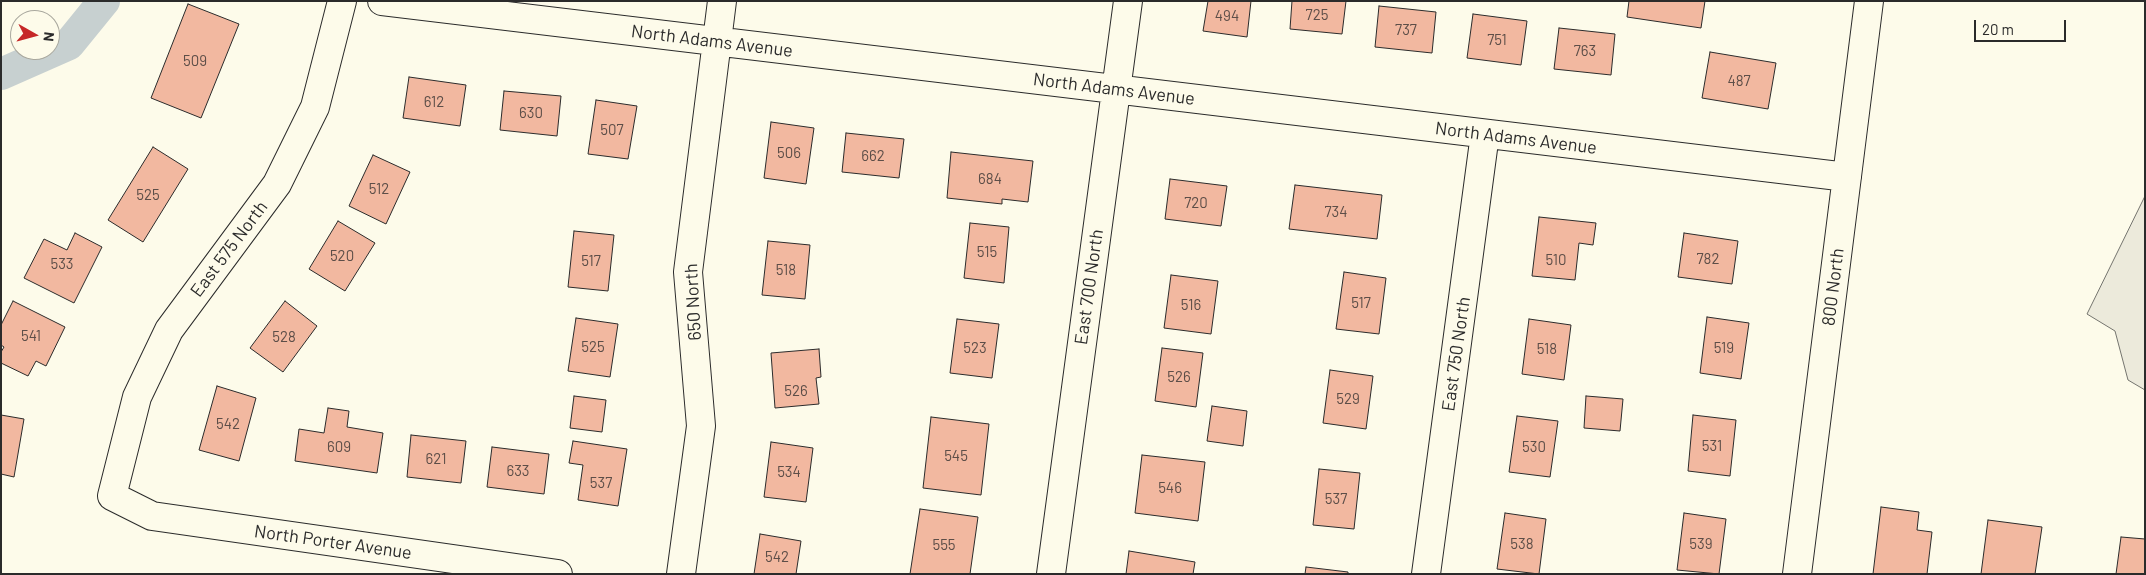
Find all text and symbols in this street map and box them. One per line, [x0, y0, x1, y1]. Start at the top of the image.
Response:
house number: 725 [1306, 6, 1328, 24]
house number: 494 [1215, 7, 1239, 25]
north arrow [10, 10, 60, 60]
scale bar [1976, 10, 2068, 42]
street label: North Adams Avenue [630, 20, 794, 62]
text: 20 m [1982, 20, 2014, 38]
house number: 737 [1395, 21, 1417, 39]
text: N [40, 31, 58, 42]
house number: 751 [1487, 31, 1507, 49]
house number: 763 [1574, 42, 1596, 60]
house number: 509 [183, 52, 207, 70]
street label: North Adams Avenue [1032, 68, 1196, 110]
house number: 487 [1727, 72, 1751, 90]
house number: 612 [424, 93, 444, 111]
house number: 630 [519, 104, 543, 122]
street label: North Adams Avenue [1434, 117, 1598, 159]
house number: 507 [600, 121, 624, 139]
house number: 506 [777, 144, 801, 162]
house number: 662 [861, 147, 885, 165]
house number: 684 [978, 170, 1002, 188]
house number: 512 [369, 180, 389, 198]
house number: 525 [136, 186, 160, 204]
house number: 720 [1184, 194, 1208, 212]
street label: East 575 North [186, 197, 272, 301]
house number: 734 [1324, 203, 1348, 221]
street label: East 700 North [1070, 228, 1108, 346]
house number: 515 [977, 243, 997, 261]
house number: 520 [330, 247, 354, 265]
street label: 800 North [1818, 247, 1848, 327]
house number: 782 [1697, 250, 1719, 268]
house number: 510 [1545, 251, 1567, 269]
house number: 517 [581, 252, 601, 270]
house number: 533 [50, 255, 74, 273]
house number: 518 [776, 261, 796, 279]
street label: 650 North [680, 263, 706, 341]
house number: 517 [1351, 294, 1371, 312]
street label: East 750 North [1437, 295, 1475, 413]
house number: 516 [1181, 296, 1201, 314]
house number: 541 [21, 327, 41, 345]
house number: 528 [272, 328, 296, 346]
house number: 525 [581, 338, 605, 356]
house number: 523 [963, 339, 987, 357]
house number: 519 [1714, 339, 1734, 357]
house number: 518 [1537, 340, 1557, 358]
house number: 526 [1167, 368, 1191, 386]
house number: 526 [784, 382, 808, 400]
house number: 529 [1336, 390, 1360, 408]
house number: 542 [216, 415, 240, 433]
house number: 531 [1702, 437, 1722, 455]
house number: 609 [327, 438, 351, 456]
house number: 530 [1522, 438, 1546, 456]
house number: 545 [944, 447, 968, 465]
house number: 621 [426, 450, 446, 468]
house number: 633 [506, 462, 530, 480]
house number: 534 [777, 463, 801, 481]
house number: 537 [590, 474, 612, 492]
house number: 546 [1158, 479, 1182, 497]
house number: 537 [1325, 490, 1347, 508]
street label: North Porter Avenue [253, 520, 413, 564]
house number: 538 [1510, 535, 1534, 553]
house number: 539 [1689, 535, 1713, 553]
house number: 555 [932, 536, 956, 554]
house number: 542 [765, 548, 789, 566]

